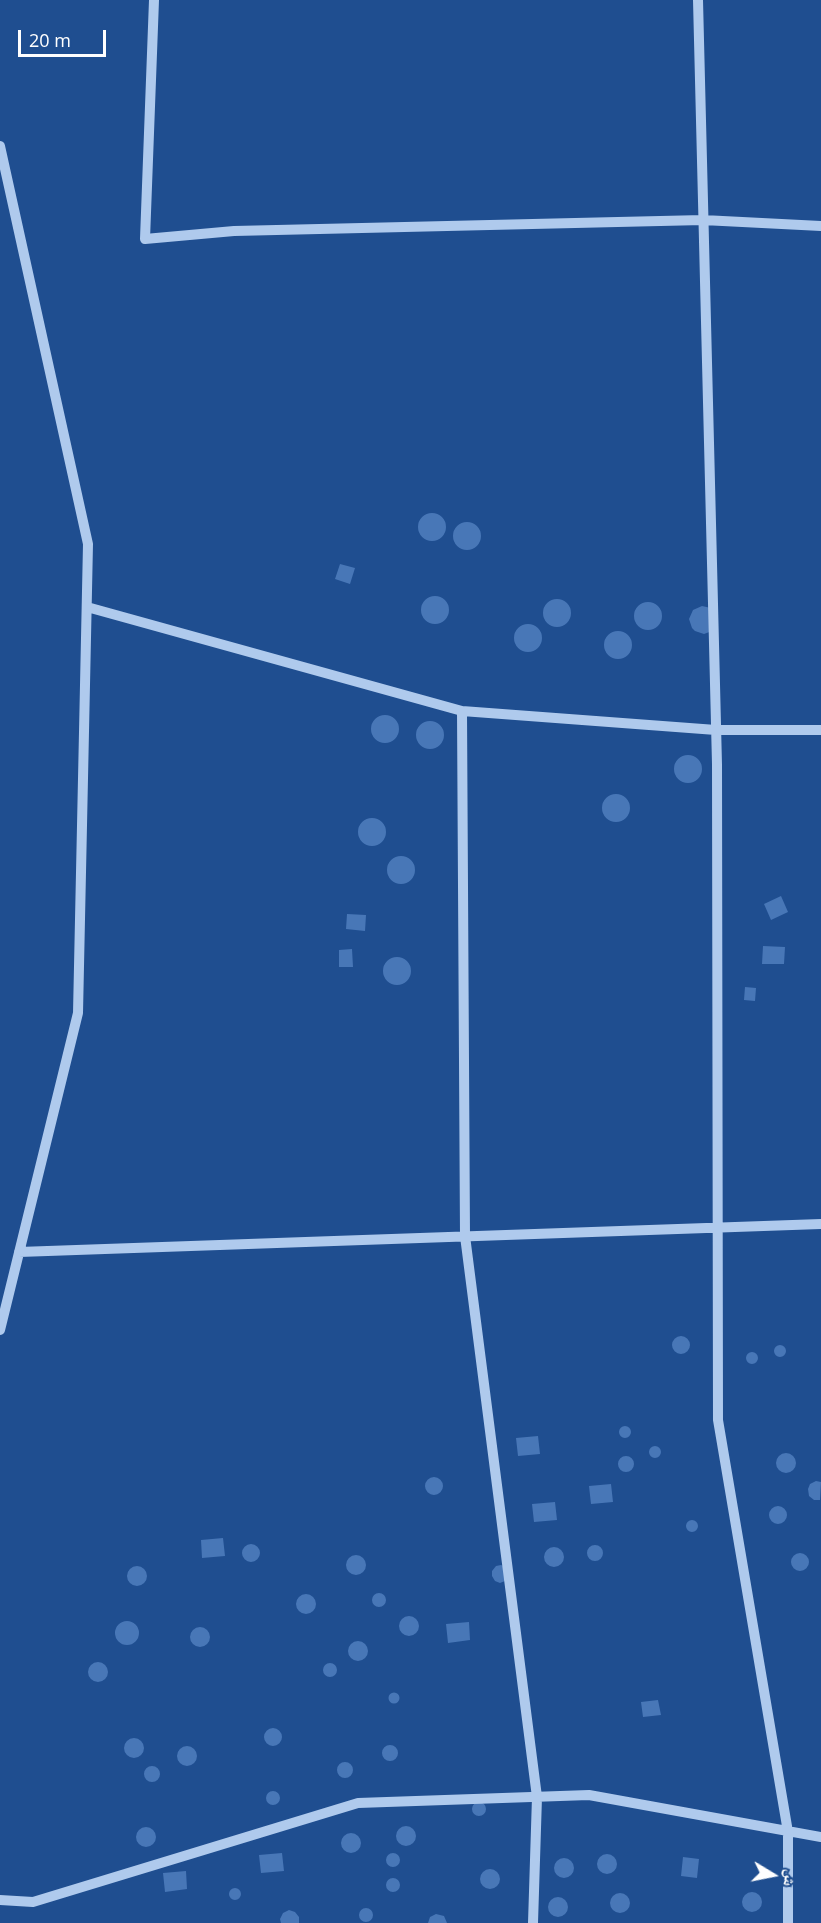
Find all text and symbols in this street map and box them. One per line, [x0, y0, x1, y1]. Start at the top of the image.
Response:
scale bar [21, 18, 110, 56]
text: 20 m [29, 28, 71, 52]
north arrow [743, 1845, 803, 1905]
text: ش [778, 1868, 803, 1888]

